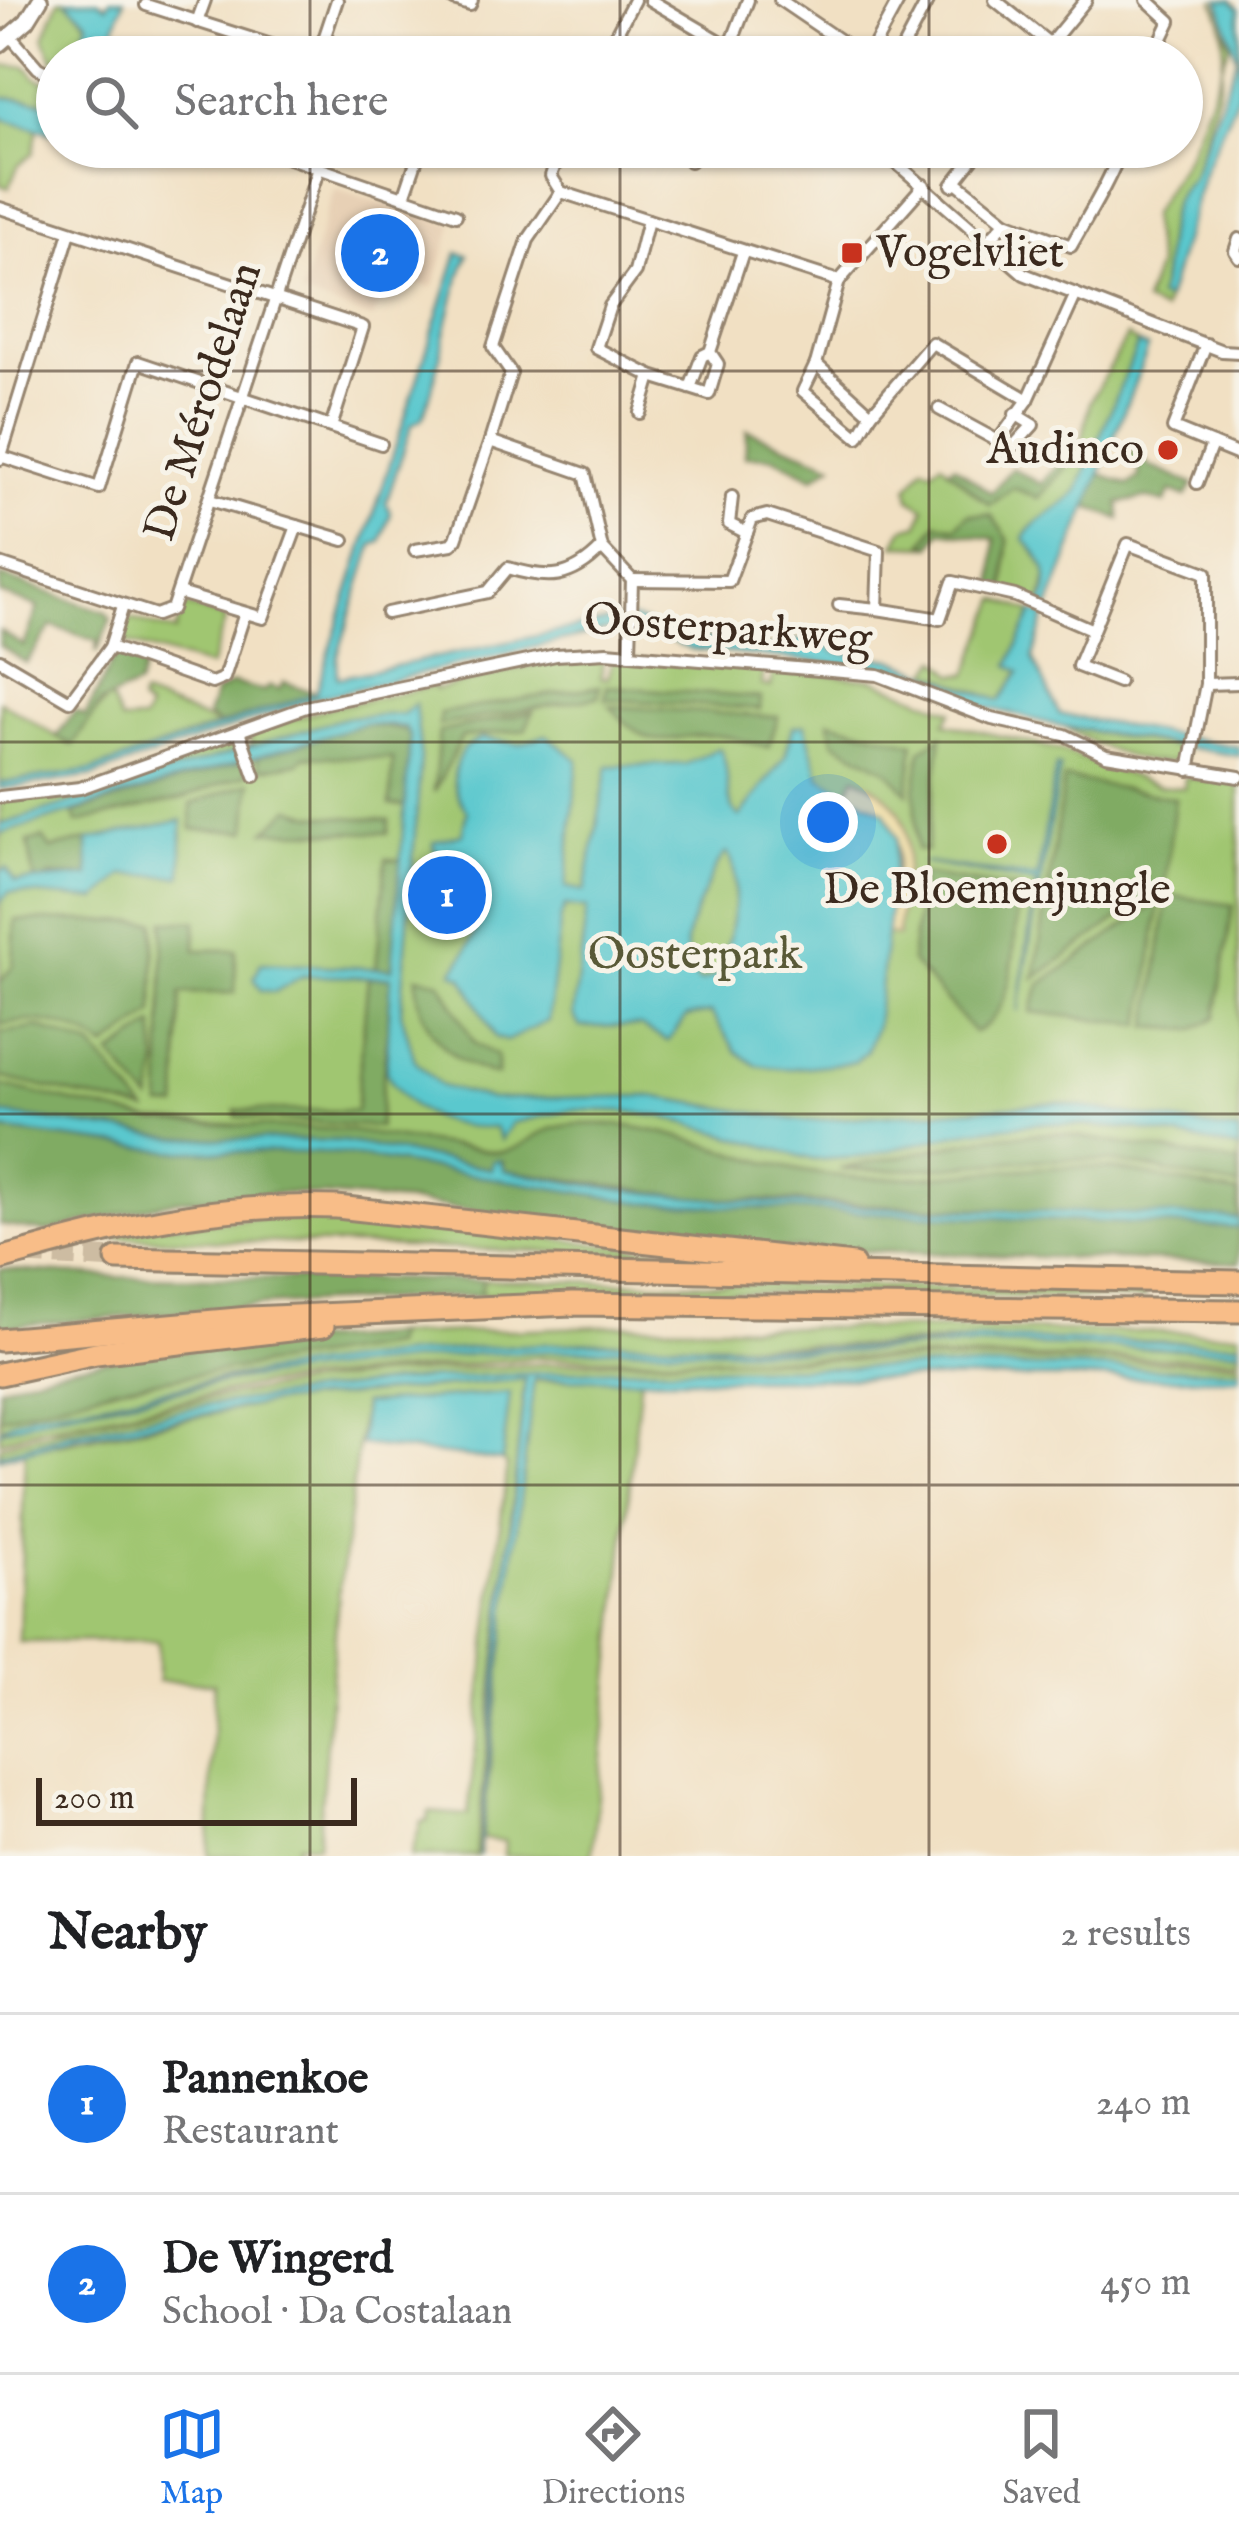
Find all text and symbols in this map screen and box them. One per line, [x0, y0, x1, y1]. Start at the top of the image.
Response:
search box [36, 36, 1203, 168]
icon: search [78, 69, 144, 135]
text: Search here [174, 74, 388, 131]
pin: 2 [341, 208, 419, 298]
place label: Vogelvliet [875, 225, 1064, 282]
marker: Vogelvliet [839, 240, 865, 266]
street label: De Mérodelaan [132, 255, 276, 549]
place label: Audinco [986, 422, 1144, 479]
marker: Audinco [1155, 437, 1181, 463]
street label: Oosterparkweg [582, 592, 874, 669]
your location [798, 792, 858, 852]
marker: De Bloemenjungle [984, 831, 1010, 857]
pin: 1 [408, 850, 486, 940]
place label: De Bloemenjungle [823, 862, 1171, 919]
park label: Oosterpark [588, 927, 803, 984]
scale bar [36, 1772, 357, 1825]
text: 200 m [54, 1778, 135, 1820]
text: Nearby [48, 1902, 207, 1967]
text: 2 results [1060, 1910, 1191, 1959]
text: Pannenkoe [162, 2051, 368, 2108]
text: 1 [80, 2079, 94, 2128]
text: 240 m [1096, 2079, 1191, 2128]
text: Restaurant [162, 2108, 339, 2157]
text: De Wingerd [162, 2231, 393, 2288]
text: 2 [78, 2259, 96, 2308]
text: 450 m [1100, 2259, 1191, 2308]
text: School · Da Costalaan [162, 2288, 512, 2337]
tab: Map [159, 2401, 225, 2515]
tab: Directions [542, 2401, 685, 2515]
tab: Saved [1002, 2401, 1080, 2515]

